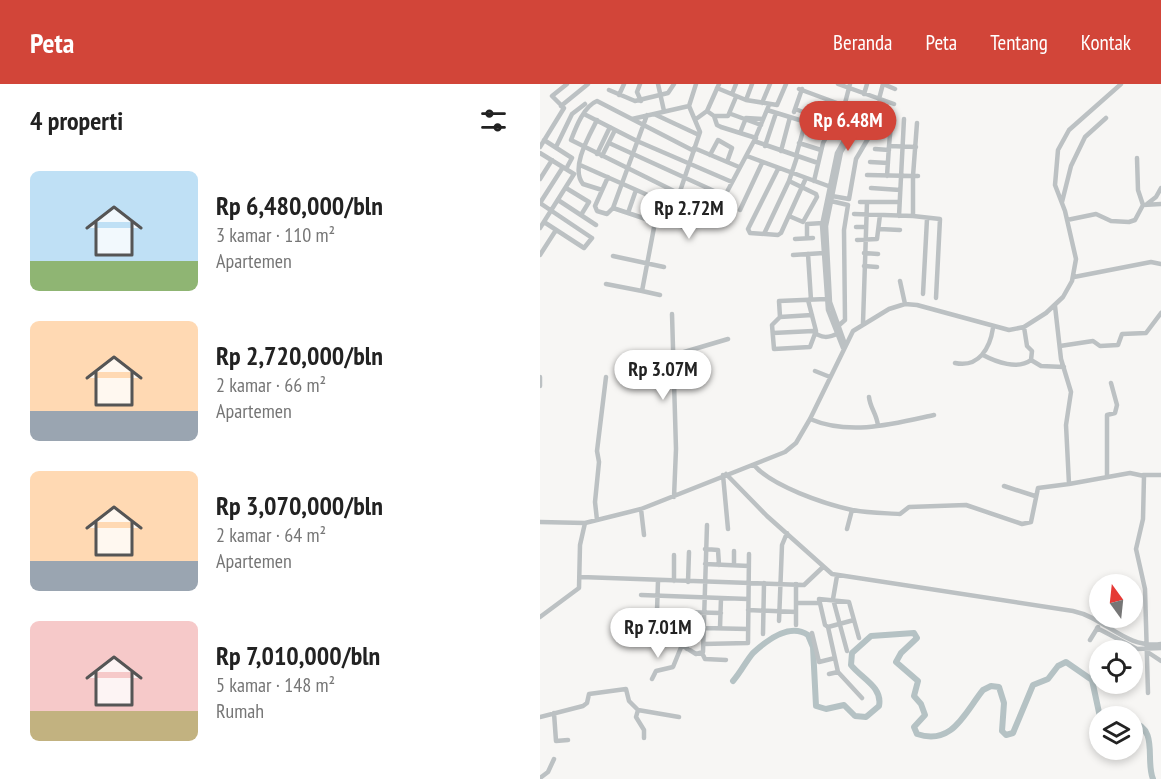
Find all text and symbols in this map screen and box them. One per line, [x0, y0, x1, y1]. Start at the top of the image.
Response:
text: Peta [30, 24, 74, 61]
text: Beranda [833, 29, 893, 56]
text: Peta [926, 29, 957, 56]
text: Tentang [990, 29, 1048, 56]
text: Kontak [1081, 29, 1131, 56]
pin: Rp 6.48M [786, 101, 910, 152]
text: 4 properti [30, 104, 123, 137]
icon: filters [477, 104, 510, 137]
text: Rp 6.48M [813, 107, 883, 133]
text: Rp 6,480,000/bln [216, 189, 383, 222]
pin: Rp 2.72M [627, 189, 751, 240]
icon: home [78, 195, 150, 267]
text: Rp 2.72M [654, 195, 724, 221]
text: 3 kamar · 110 m² [216, 222, 335, 248]
text: Apartemen [216, 248, 292, 274]
text: Rp 2,720,000/bln [216, 339, 383, 372]
icon: home [78, 345, 150, 417]
pin: Rp 3.07M [601, 350, 725, 401]
text: Rp 3.07M [628, 356, 698, 382]
text: 2 kamar · 66 m² [216, 372, 326, 398]
text: Apartemen [216, 398, 292, 424]
text: Rp 3,070,000/bln [216, 489, 383, 522]
icon: home [78, 495, 150, 567]
text: 2 kamar · 64 m² [216, 522, 326, 548]
text: Apartemen [216, 548, 292, 574]
north arrow [1089, 574, 1143, 628]
map controls [1089, 574, 1143, 760]
pin: Rp 7.01M [596, 608, 720, 659]
text: Rp 7.01M [624, 614, 692, 640]
text: Rp 7,010,000/bln [216, 639, 380, 672]
button: locate [1089, 640, 1143, 694]
icon: home [78, 645, 150, 717]
text: 5 kamar · 148 m² [216, 672, 335, 698]
text: Rumah [216, 698, 264, 724]
button: layers [1089, 706, 1143, 760]

